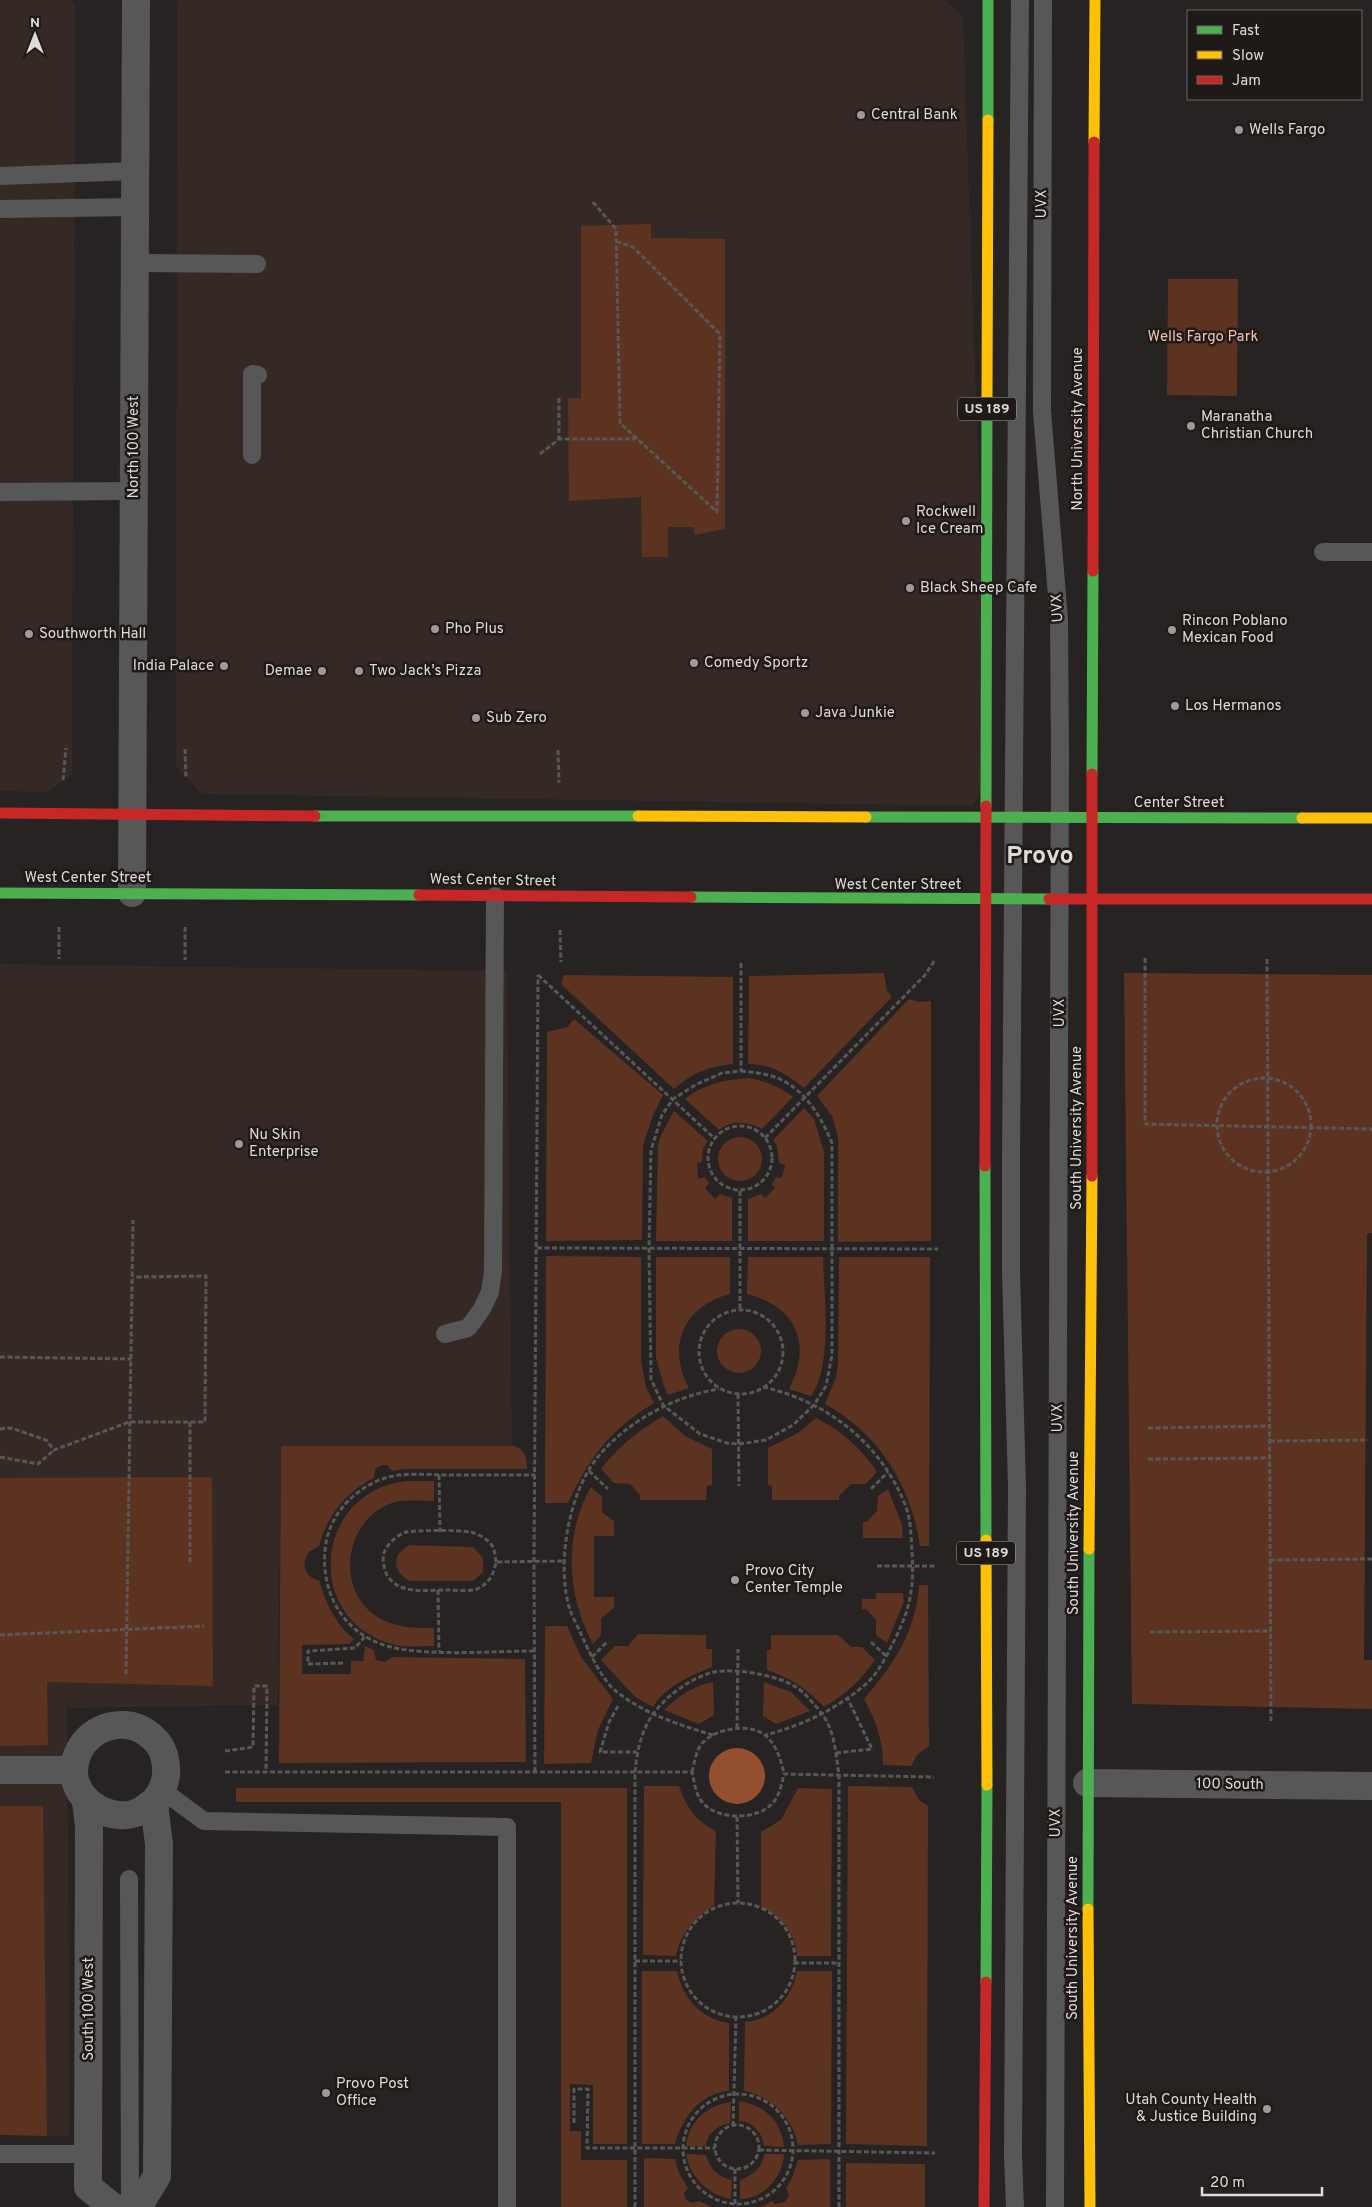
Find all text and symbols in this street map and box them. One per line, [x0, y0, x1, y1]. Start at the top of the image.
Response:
north arrow [10, 10, 60, 60]
legend [1187, 10, 1362, 100]
text: N [30, 15, 40, 32]
text: Fast [1232, 22, 1260, 41]
text: Slow [1232, 47, 1264, 66]
text: Jam [1232, 72, 1261, 91]
place label: Central Bank [871, 106, 958, 125]
marker: Central Bank [855, 109, 867, 121]
place label: Wells Fargo [1249, 121, 1325, 140]
marker: Wells Fargo [1233, 124, 1245, 136]
street label: UVX [1033, 190, 1052, 218]
park label: Wells Fargo Park [1148, 328, 1258, 347]
street label: North University Avenue [1069, 347, 1088, 511]
street label: North 100 West [125, 395, 144, 499]
road number: US 189 [958, 398, 1016, 420]
place label: Maranatha Christian Church [1201, 408, 1313, 444]
marker: Maranatha Christian Church [1185, 420, 1197, 432]
place label: Rockwell Ice Cream [916, 503, 983, 539]
marker: Rockwell Ice Cream [900, 515, 912, 527]
place label: Black Sheep Cafe [920, 579, 1037, 598]
marker: Black Sheep Cafe [904, 582, 916, 594]
street label: UVX [1048, 593, 1068, 623]
place label: Rincon Poblano Mexican Food [1182, 612, 1288, 648]
place label: Pho Plus [445, 620, 504, 639]
marker: Pho Plus [429, 623, 441, 635]
marker: Rincon Poblano Mexican Food [1166, 624, 1178, 636]
place label: Southworth Hall [39, 625, 146, 644]
marker: Southworth Hall [23, 628, 35, 640]
place label: Comedy Sportz [704, 654, 808, 673]
place label: India Palace [133, 657, 214, 676]
marker: Comedy Sportz [688, 657, 700, 669]
marker: India Palace [218, 660, 230, 672]
place label: Demae [265, 662, 312, 681]
place label: Two Jack's Pizza [369, 662, 481, 681]
marker: Demae [316, 665, 328, 677]
marker: Two Jack's Pizza [353, 665, 365, 677]
place label: Los Hermanos [1185, 697, 1281, 716]
marker: Los Hermanos [1169, 700, 1181, 712]
place label: Java Junkie [815, 704, 895, 723]
marker: Java Junkie [799, 707, 811, 719]
place label: Sub Zero [486, 709, 547, 728]
marker: Sub Zero [470, 712, 482, 724]
street label: Center Street [1134, 794, 1224, 813]
district label: Provo [1006, 841, 1074, 873]
street label: West Center Street [25, 869, 151, 888]
street label: West Center Street [429, 870, 557, 892]
street label: West Center Street [835, 876, 961, 895]
street label: UVX [1051, 999, 1070, 1027]
street label: South University Avenue [1068, 1046, 1087, 1210]
place label: Nu Skin Enterprise [249, 1126, 319, 1162]
marker: Nu Skin Enterprise [233, 1138, 245, 1150]
street label: UVX [1049, 1404, 1068, 1432]
street label: South University Avenue [1065, 1451, 1084, 1615]
road number: US 189 [957, 1542, 1015, 1565]
place label: Provo City Center Temple [745, 1562, 843, 1598]
marker: Provo City Center Temple [729, 1574, 741, 1586]
street label: 100 South [1196, 1775, 1264, 1795]
street label: UVX [1047, 1809, 1066, 1837]
street label: South University Avenue [1064, 1856, 1083, 2020]
street label: South 100 West [80, 1957, 99, 2061]
place label: Provo Post Office [336, 2075, 409, 2111]
marker: Provo Post Office [320, 2087, 332, 2099]
place label: Utah County Health & Justice Building [1125, 2091, 1257, 2127]
marker: Utah County Health & Justice Building [1261, 2103, 1273, 2115]
scale bar [1202, 2164, 1322, 2196]
text: 20 m [1210, 2174, 1245, 2193]

